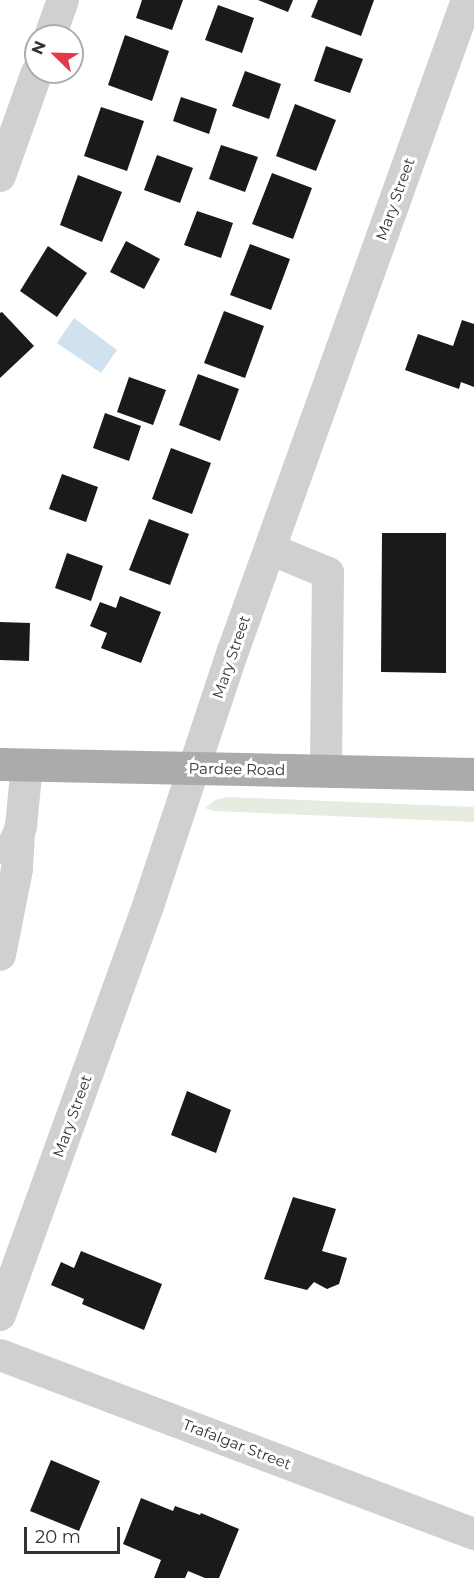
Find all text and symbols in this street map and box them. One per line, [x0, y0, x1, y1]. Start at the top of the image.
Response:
north arrow [24, 24, 84, 84]
text: N [28, 38, 50, 57]
street label: Mary Street [372, 155, 418, 243]
street label: Mary Street [208, 613, 254, 701]
street label: Pardee Road [189, 759, 285, 779]
street label: Mary Street [49, 1072, 95, 1160]
street label: Trafalgar Street [180, 1415, 294, 1473]
scale bar [27, 1515, 123, 1553]
text: 20 m [35, 1526, 81, 1548]

